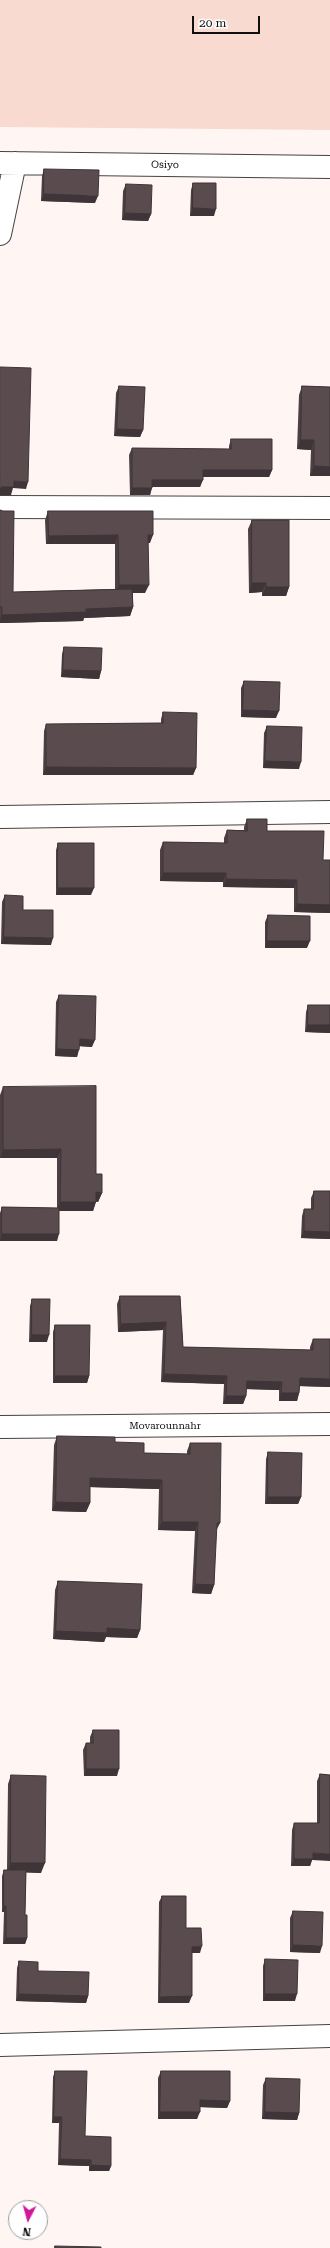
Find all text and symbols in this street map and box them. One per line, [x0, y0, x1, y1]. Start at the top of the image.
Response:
scale bar [194, 8, 262, 34]
text: 20 m [199, 16, 226, 30]
street label: Osiyo [151, 159, 179, 171]
street label: Movarounnahr [129, 1420, 201, 1432]
north arrow [8, 2200, 48, 2240]
text: N [22, 2225, 32, 2238]

